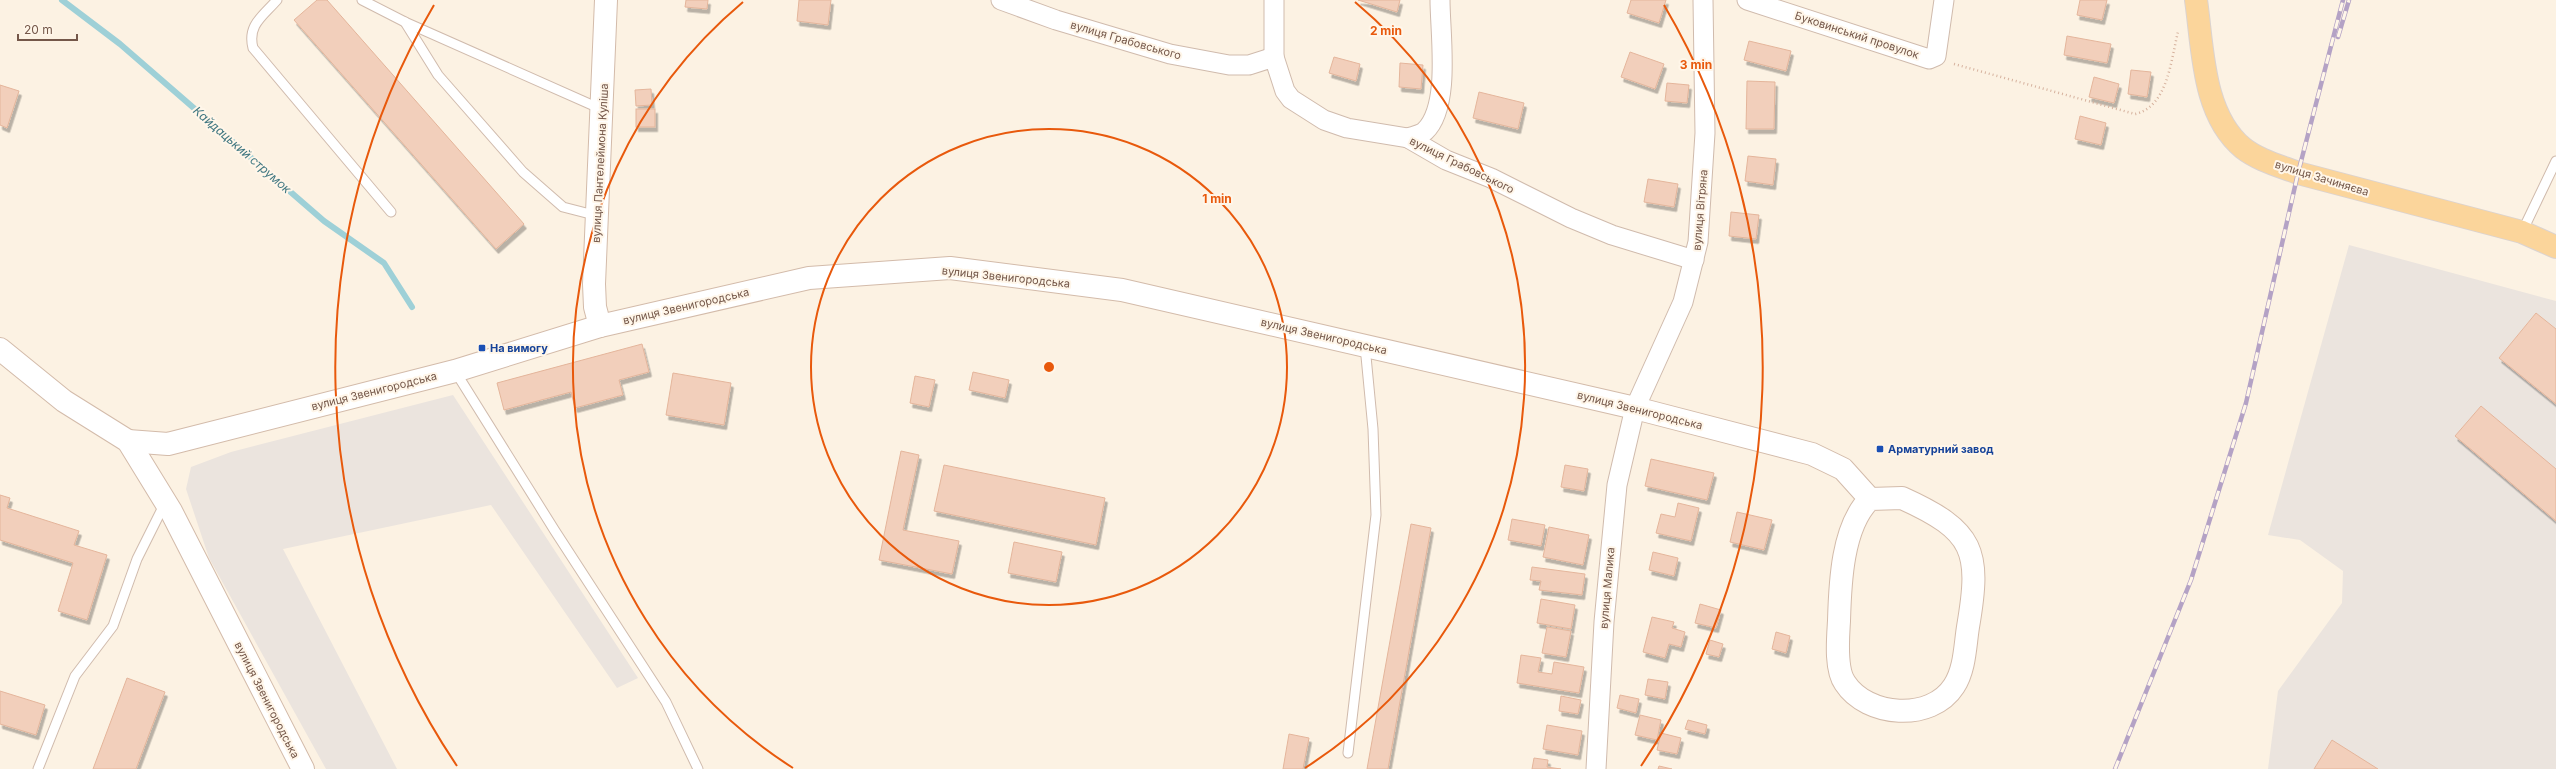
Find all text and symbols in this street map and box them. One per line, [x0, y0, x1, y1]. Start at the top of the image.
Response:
street label: Буковинський провулок [1793, 8, 1921, 62]
scale bar [18, 16, 77, 42]
street label: вулиця Грабовського [1069, 17, 1183, 63]
text: 20 m [24, 22, 53, 37]
text: 2 min [1370, 23, 1402, 38]
text: 3 min [1680, 57, 1712, 72]
street label: вулиця Пантелеймона Куліша [589, 83, 611, 243]
water label: Кайдацький струмок [190, 103, 295, 197]
street label: вулиця Грабовського [1407, 134, 1517, 197]
street label: вулиця Зачиняєва [2273, 157, 2371, 199]
street label: вулиця Вітряна [1689, 169, 1711, 251]
text: 1 min [1202, 191, 1232, 206]
street label: вулиця Звенигородська [941, 263, 1071, 291]
street label: вулиця Звенигородська [622, 285, 750, 327]
street label: вулиця Звенигородська [1260, 315, 1388, 357]
place label: На вимогу [490, 341, 548, 355]
marker: На вимогу [477, 343, 487, 353]
centre of rings [1042, 360, 1056, 374]
street label: вулиця Звенигородська [310, 369, 438, 413]
street label: вулиця Звенигородська [1576, 388, 1704, 432]
place label: Арматурний завод [1888, 442, 1994, 456]
marker: Арматурний завод [1875, 444, 1885, 454]
street label: вулиця Малика [1596, 547, 1618, 629]
street label: вулиця Звенигородська [231, 639, 303, 761]

